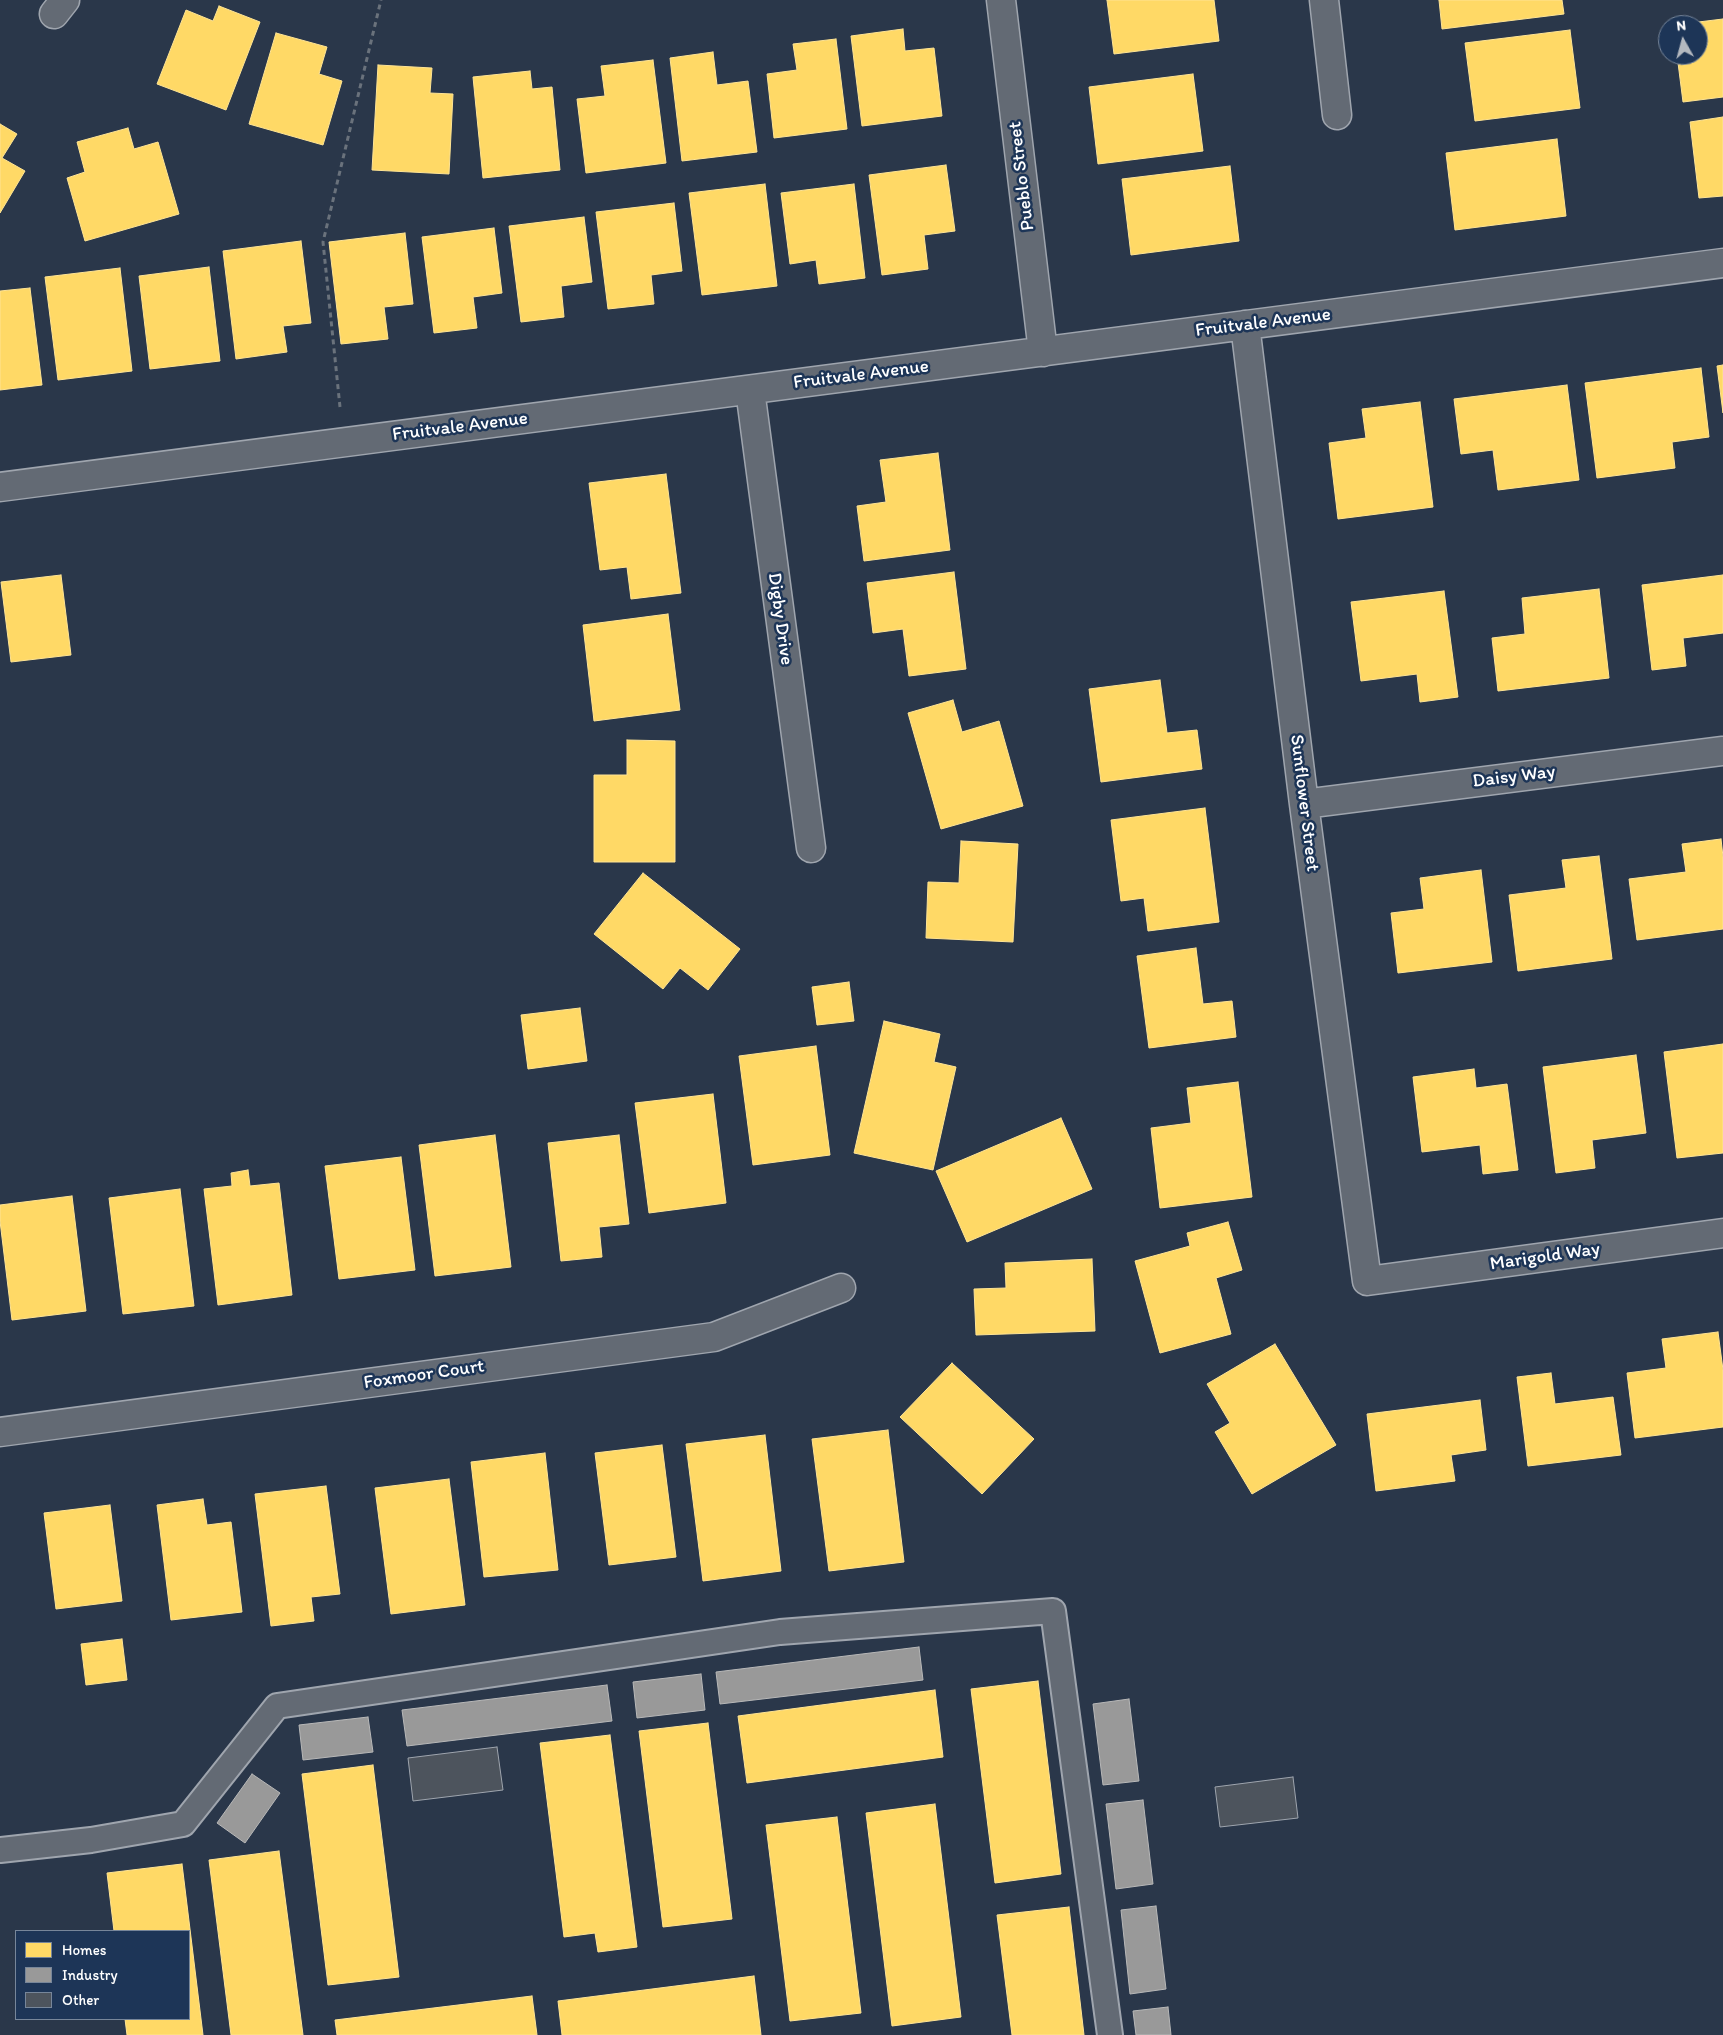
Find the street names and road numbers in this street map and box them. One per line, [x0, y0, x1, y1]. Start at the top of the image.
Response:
street label: Pueblo Street [1004, 120, 1040, 232]
street label: Fruitvale Avenue [1194, 303, 1332, 343]
street label: Fruitvale Avenue [792, 355, 930, 395]
street label: Fruitvale Avenue [391, 407, 529, 447]
street label: Digby Drive [762, 571, 798, 667]
street label: Sunflower Street [1284, 733, 1324, 873]
street label: Daisy Way [1471, 761, 1557, 793]
street label: Marigold Way [1489, 1238, 1601, 1276]
street label: Foxmoor Court [362, 1355, 486, 1395]

